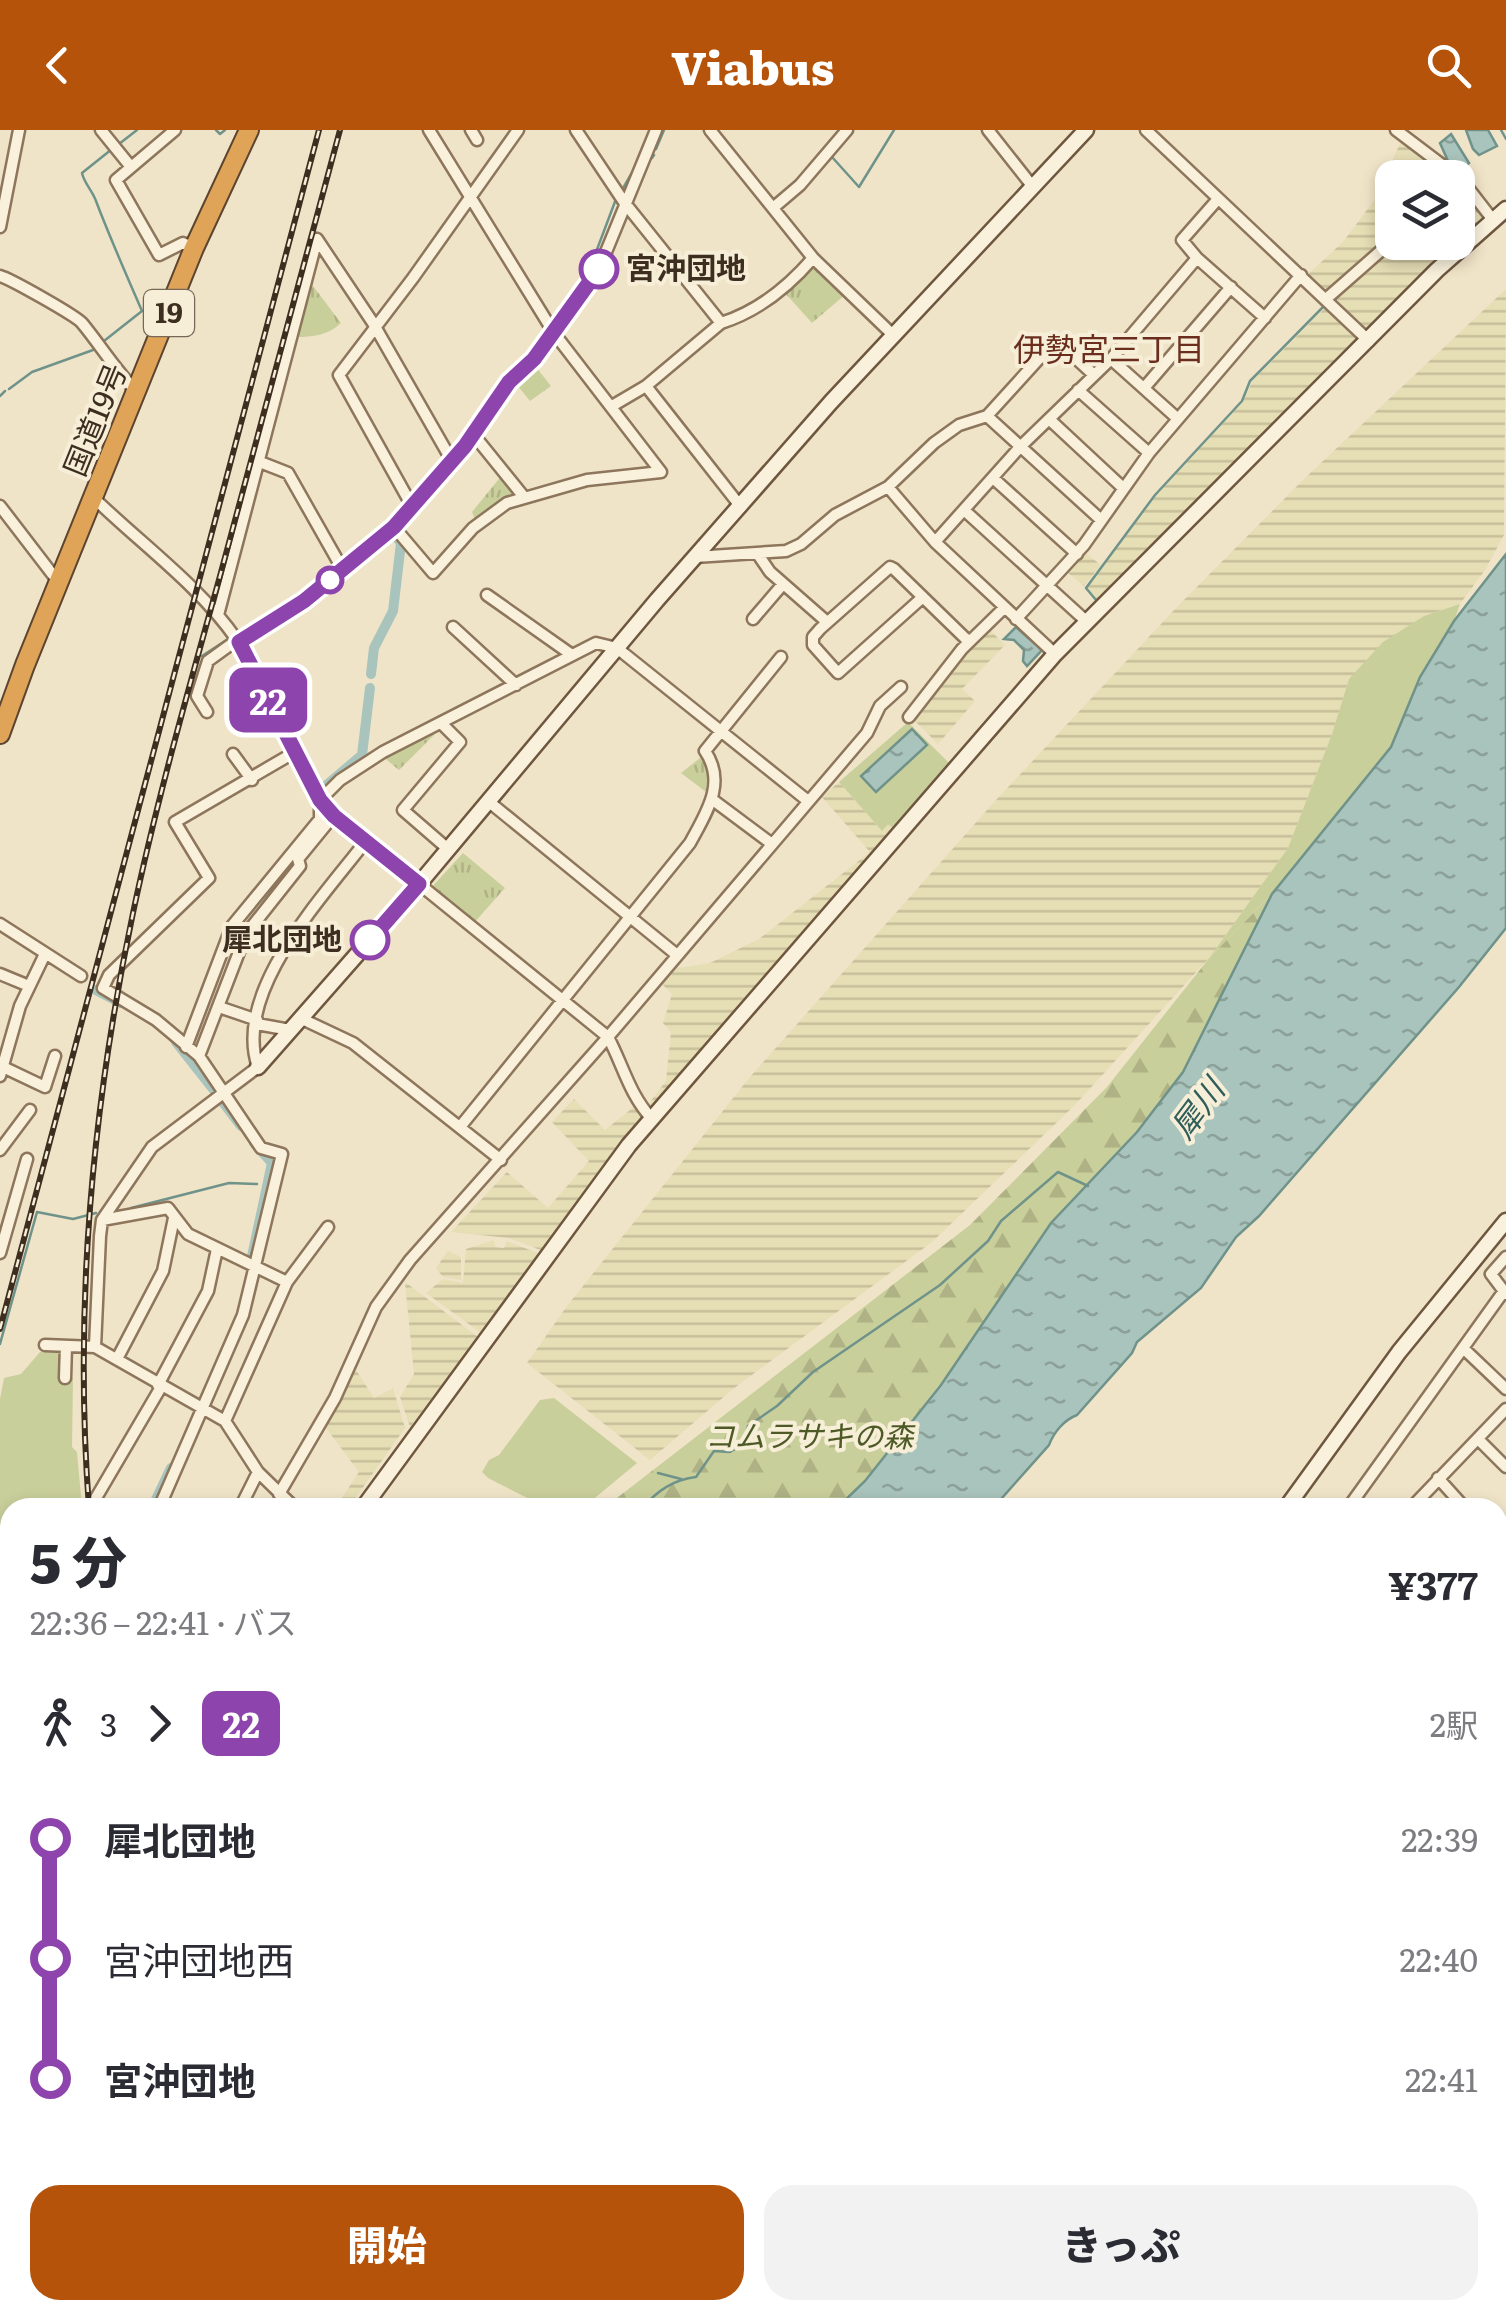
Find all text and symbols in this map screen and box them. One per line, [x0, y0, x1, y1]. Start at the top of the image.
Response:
text: Viabus [672, 32, 834, 99]
icon: back [30, 38, 85, 93]
icon: search [1421, 38, 1476, 93]
map controls [1375, 160, 1475, 260]
button: layers [1375, 160, 1475, 260]
place label: 宮沖団地 [626, 244, 746, 288]
marker: 宮沖団地 [580, 250, 618, 288]
road number: 19 [144, 290, 194, 336]
district label: 伊勢宮三丁目 [1013, 323, 1205, 371]
street label: 国道19号 [51, 356, 136, 482]
unlabelled marker [317, 567, 343, 593]
line badge: 22 [223, 668, 313, 732]
text: 22 [249, 674, 287, 726]
place label: 犀北団地 [222, 915, 342, 959]
marker: 犀北団地 [351, 921, 389, 959]
water label: 犀川 [1157, 1065, 1236, 1147]
park label: コムラサキの森 [705, 1412, 916, 1456]
text: 5 分 [30, 1518, 127, 1600]
text: ¥377 [1388, 1555, 1478, 1612]
text: 22:36 – 22:41 · バス [30, 1597, 297, 1645]
icon: walk [30, 1696, 85, 1751]
icon: forward [132, 1696, 187, 1751]
text: 22 [222, 1697, 260, 1749]
text: 3 [100, 1699, 117, 1747]
text: 2駅 [1430, 1699, 1478, 1747]
text: 犀北団地 [104, 1810, 256, 1867]
text: 22:39 [1401, 1814, 1478, 1862]
text: 宮沖団地西 [104, 1930, 294, 1987]
text: 22:40 [1399, 1934, 1478, 1982]
text: 宮沖団地 [104, 2050, 256, 2107]
text: 22:41 [1405, 2054, 1478, 2102]
button: 開始 [30, 2185, 744, 2300]
button: きっぷ [764, 2185, 1478, 2300]

